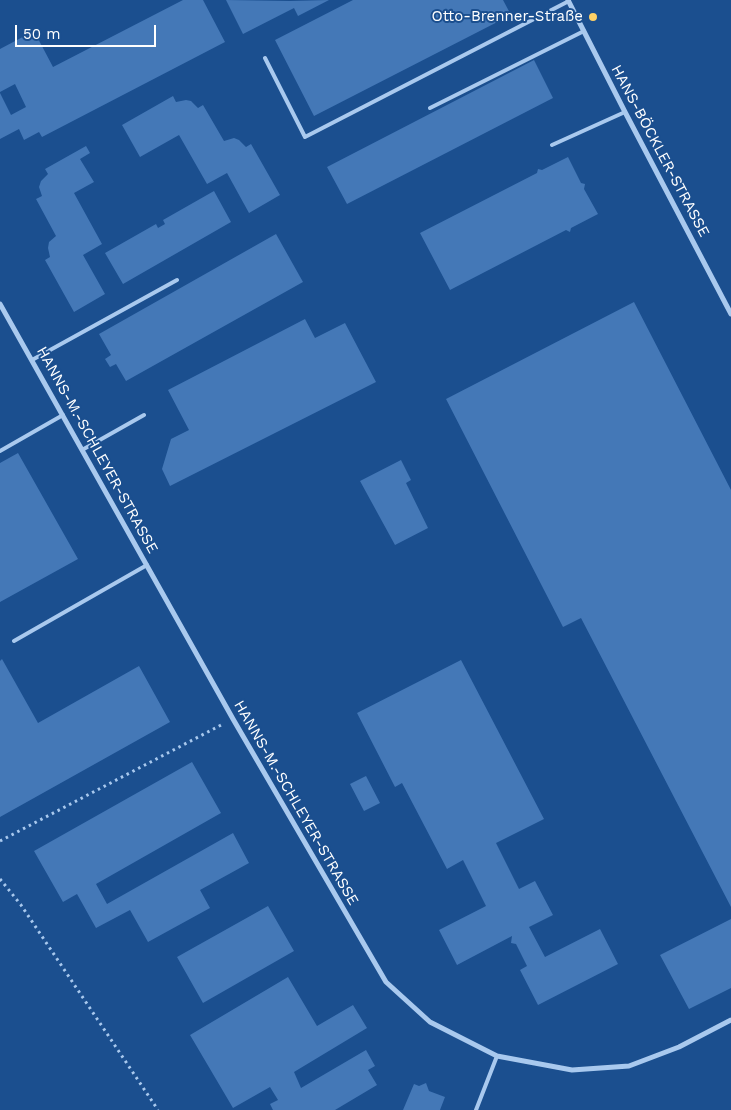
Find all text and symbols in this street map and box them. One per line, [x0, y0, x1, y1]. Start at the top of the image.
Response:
place label: Otto-Brenner-Straße [431, 8, 583, 26]
marker: Otto-Brenner-Straße [587, 11, 599, 23]
scale bar [18, 15, 159, 47]
text: 50 m [23, 25, 60, 43]
street label: HANS-BÖCKLER-STRASSE [607, 62, 713, 240]
street label: HANNS-M.-SCHLEYER-STRASSE [32, 343, 162, 557]
street label: HANNS-M.-SCHLEYER-STRASSE [230, 697, 362, 909]

